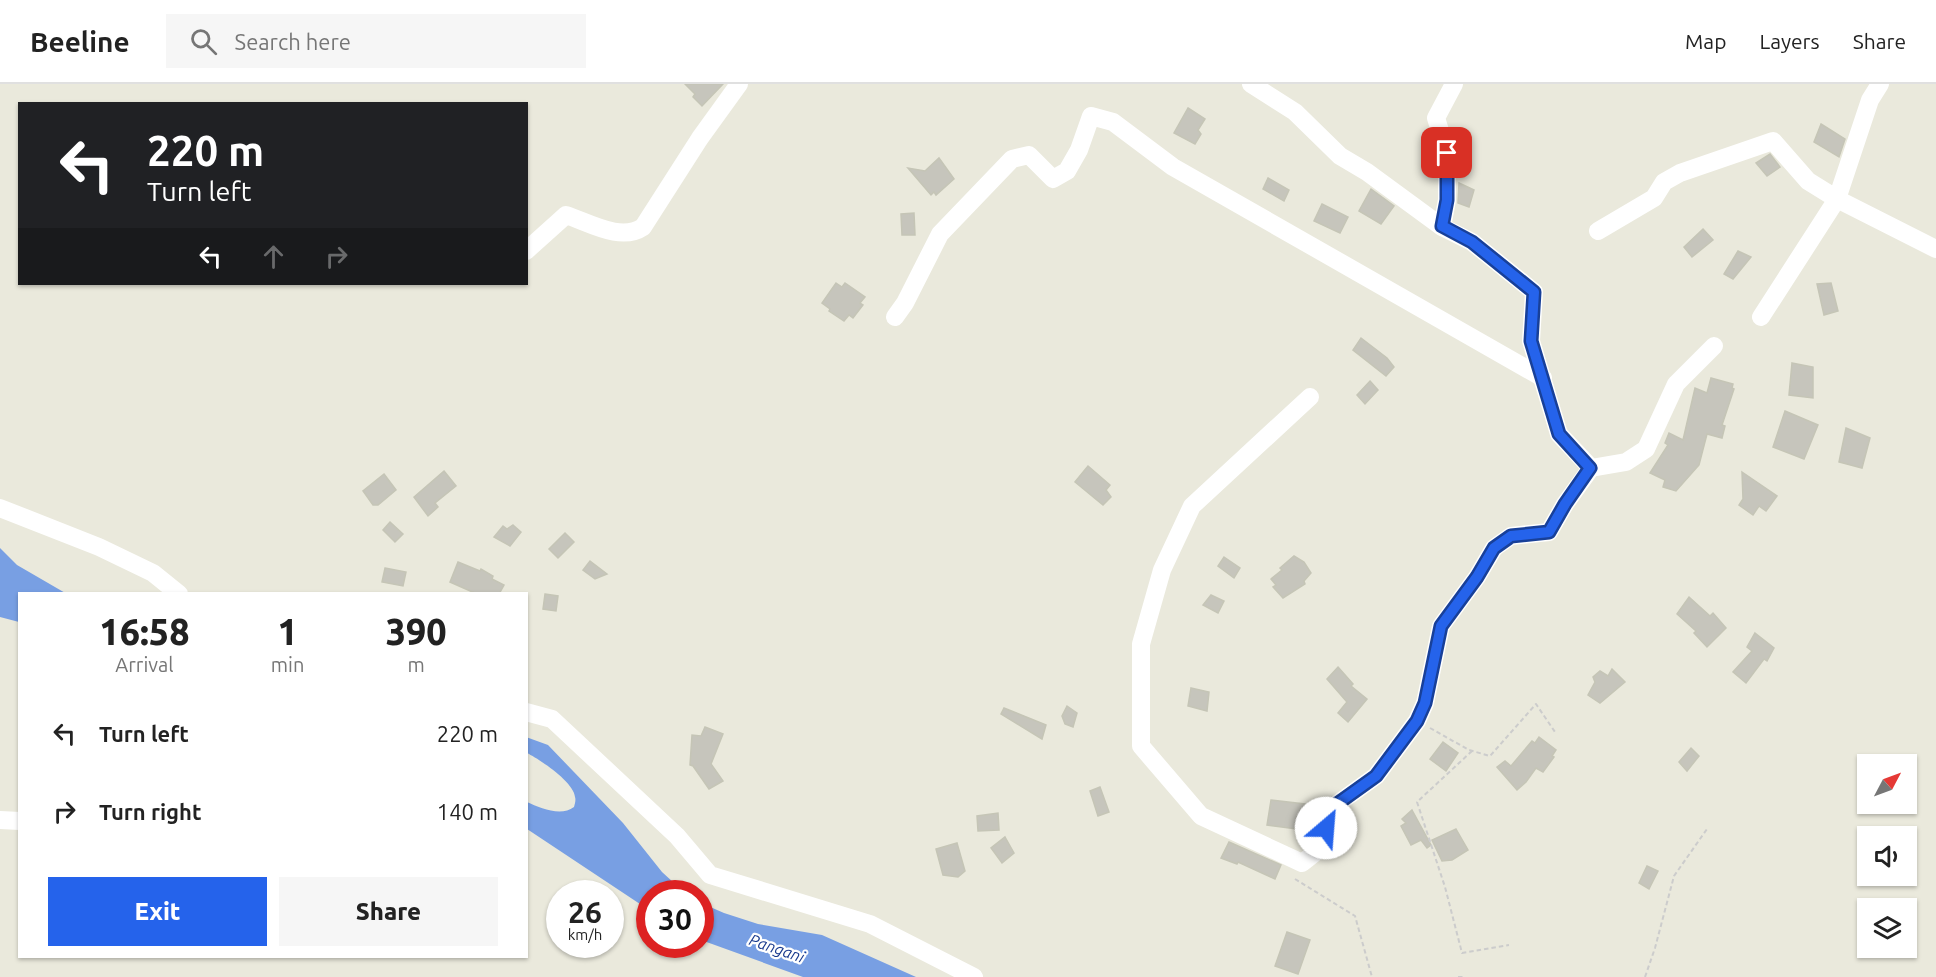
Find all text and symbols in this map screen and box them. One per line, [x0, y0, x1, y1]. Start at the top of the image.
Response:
search box [166, 14, 586, 68]
icon: search [187, 25, 220, 58]
text: Beeline [30, 26, 130, 57]
text: Search here [235, 29, 351, 54]
text: Map [1685, 29, 1726, 53]
text: Layers [1759, 29, 1820, 53]
text: Share [1853, 29, 1906, 53]
icon: left [48, 126, 126, 204]
text: 220 m [147, 127, 264, 174]
pin [1421, 127, 1472, 178]
icon: arrive [1430, 136, 1463, 169]
text: Turn left [147, 176, 251, 206]
icon: left [194, 240, 227, 273]
icon: ahead [257, 240, 290, 273]
icon: right [320, 240, 353, 273]
text: 16:58 [99, 611, 189, 652]
text: 1 [277, 611, 298, 652]
text: 390 [386, 611, 447, 652]
text: Arrival [115, 653, 174, 676]
text: min [271, 653, 304, 676]
text: m [408, 653, 425, 676]
icon: left [48, 717, 81, 750]
text: Turn left [99, 721, 189, 746]
text: 220 m [437, 721, 498, 746]
north arrow [1857, 754, 1917, 814]
map controls [1857, 754, 1917, 958]
icon: right [48, 795, 81, 828]
position arrow [1294, 796, 1358, 860]
text: Turn right [99, 799, 201, 824]
text: 140 m [437, 799, 498, 824]
button: sound [1857, 826, 1917, 886]
button: Exit [48, 877, 267, 946]
button: Share [279, 877, 498, 946]
speed limit sign: 30 [636, 880, 714, 958]
text: 26 [568, 895, 602, 929]
button: layers [1857, 898, 1917, 958]
text: km/h [568, 926, 602, 943]
water label: Pangani [747, 930, 808, 966]

